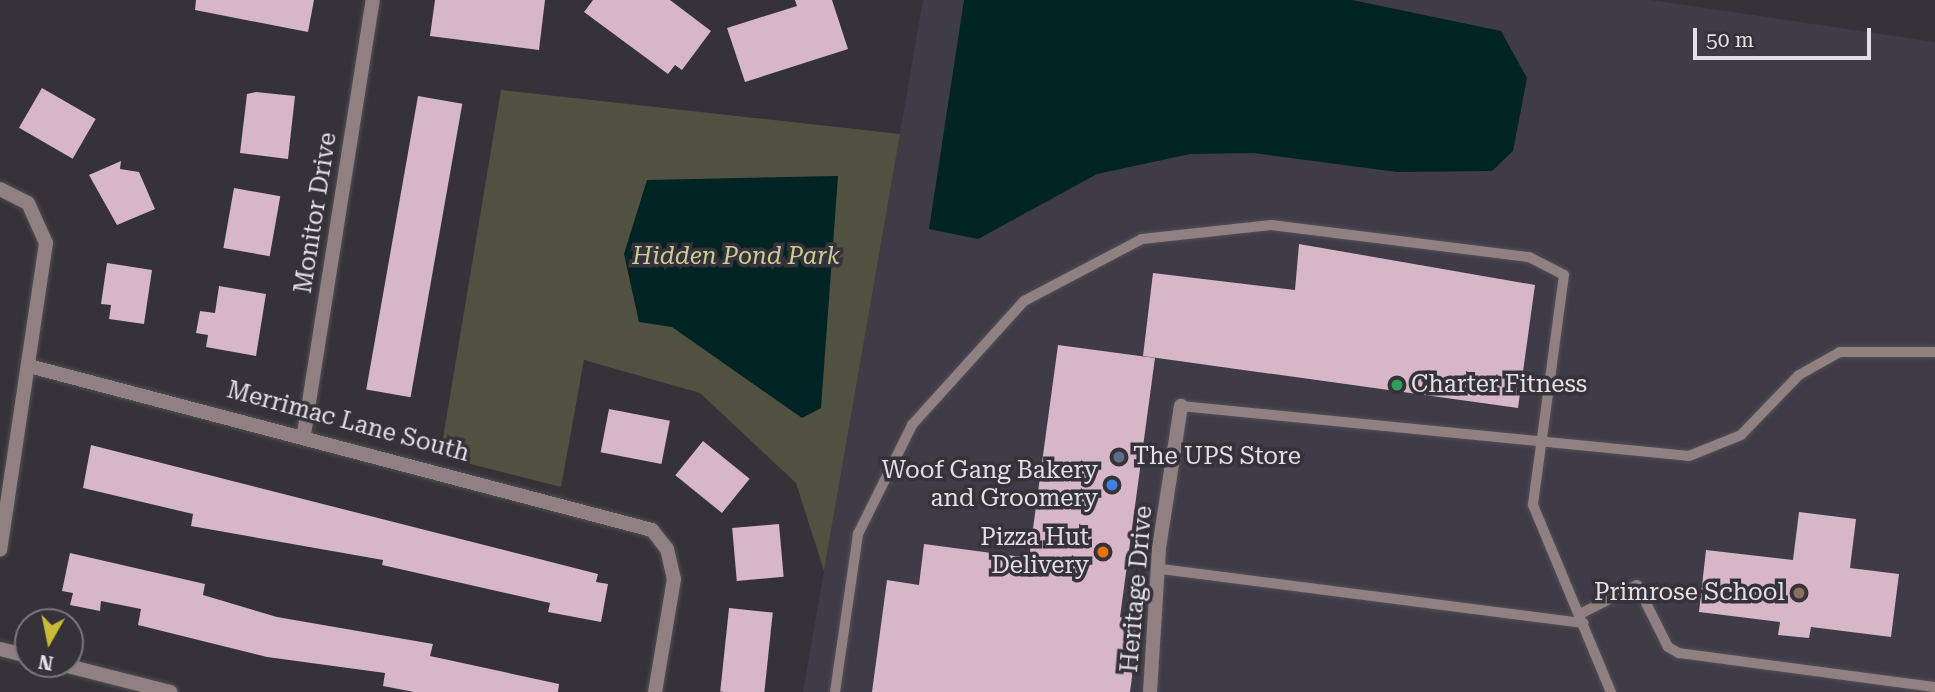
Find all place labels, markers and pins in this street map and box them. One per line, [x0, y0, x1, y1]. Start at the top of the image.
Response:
place label: Charter Fitness [1411, 371, 1587, 399]
marker: Charter Fitness [1389, 377, 1405, 393]
place label: The UPS Store [1133, 443, 1301, 471]
marker: The UPS Store [1111, 449, 1127, 465]
place label: Woof Gang Bakery and Groomery [882, 457, 1098, 513]
marker: Woof Gang Bakery and Groomery [1104, 477, 1120, 493]
place label: Pizza Hut Delivery [980, 524, 1089, 580]
marker: Pizza Hut Delivery [1095, 544, 1111, 560]
place label: Primrose School [1594, 579, 1785, 607]
marker: Primrose School [1791, 585, 1807, 601]

